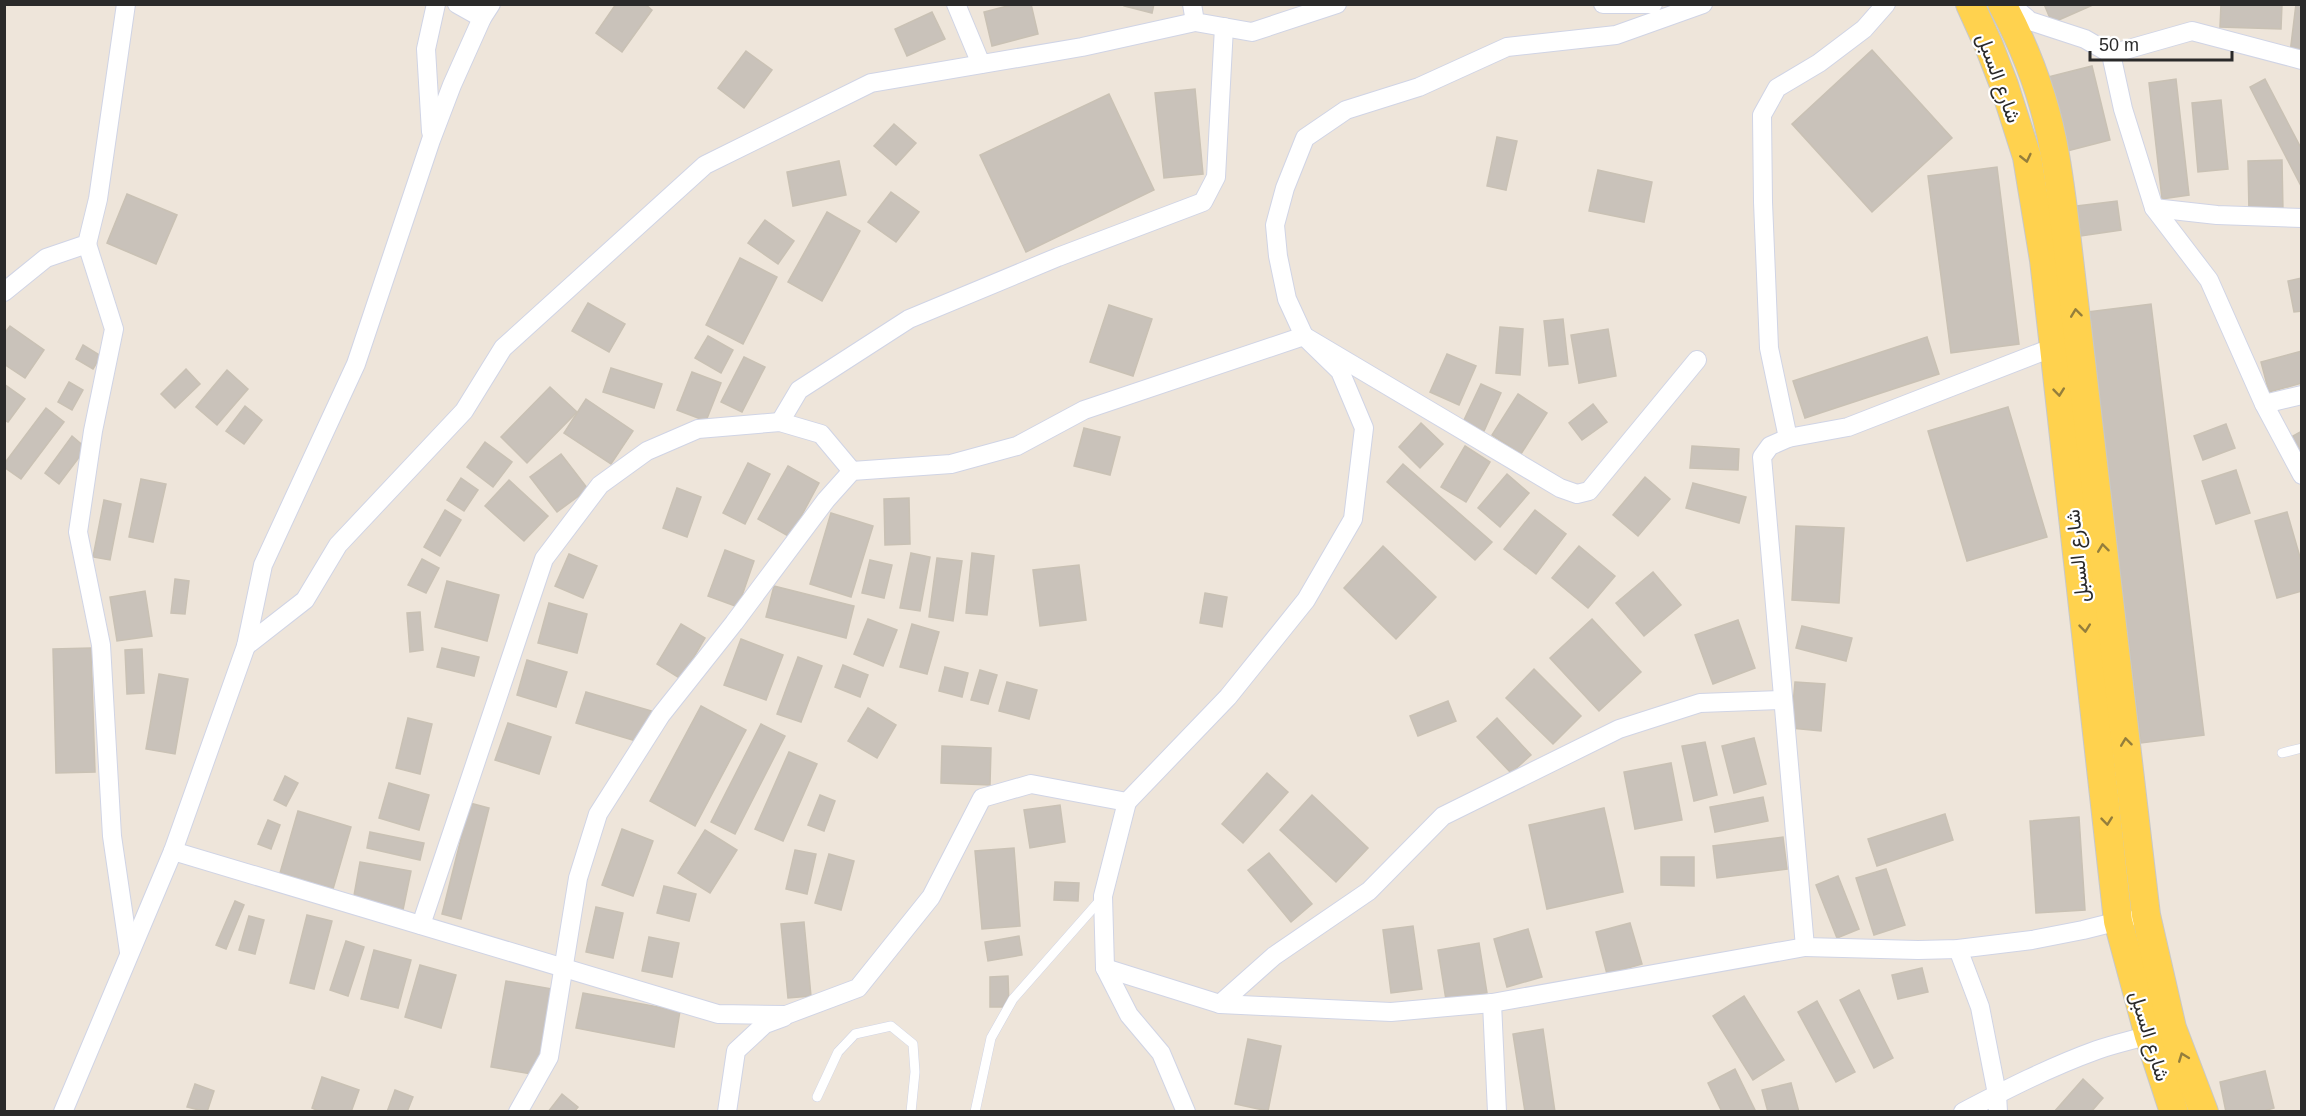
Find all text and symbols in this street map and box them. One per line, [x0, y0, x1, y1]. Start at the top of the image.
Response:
scale bar [2090, 24, 2232, 62]
street label: شارع السبل [1970, 30, 2025, 127]
text: 50 m [2099, 35, 2139, 55]
one-way arrow [2019, 152, 2032, 162]
one-way arrow [2070, 308, 2082, 317]
one-way arrow [2052, 388, 2065, 397]
street label: شارع السبل [2061, 508, 2096, 604]
one-way arrow [2098, 544, 2110, 553]
one-way arrow [2079, 623, 2091, 632]
one-way arrow [2120, 737, 2133, 746]
one-way arrow [2100, 817, 2113, 826]
street label: شارع السبل [2123, 988, 2174, 1085]
one-way arrow [2178, 1052, 2190, 1063]

